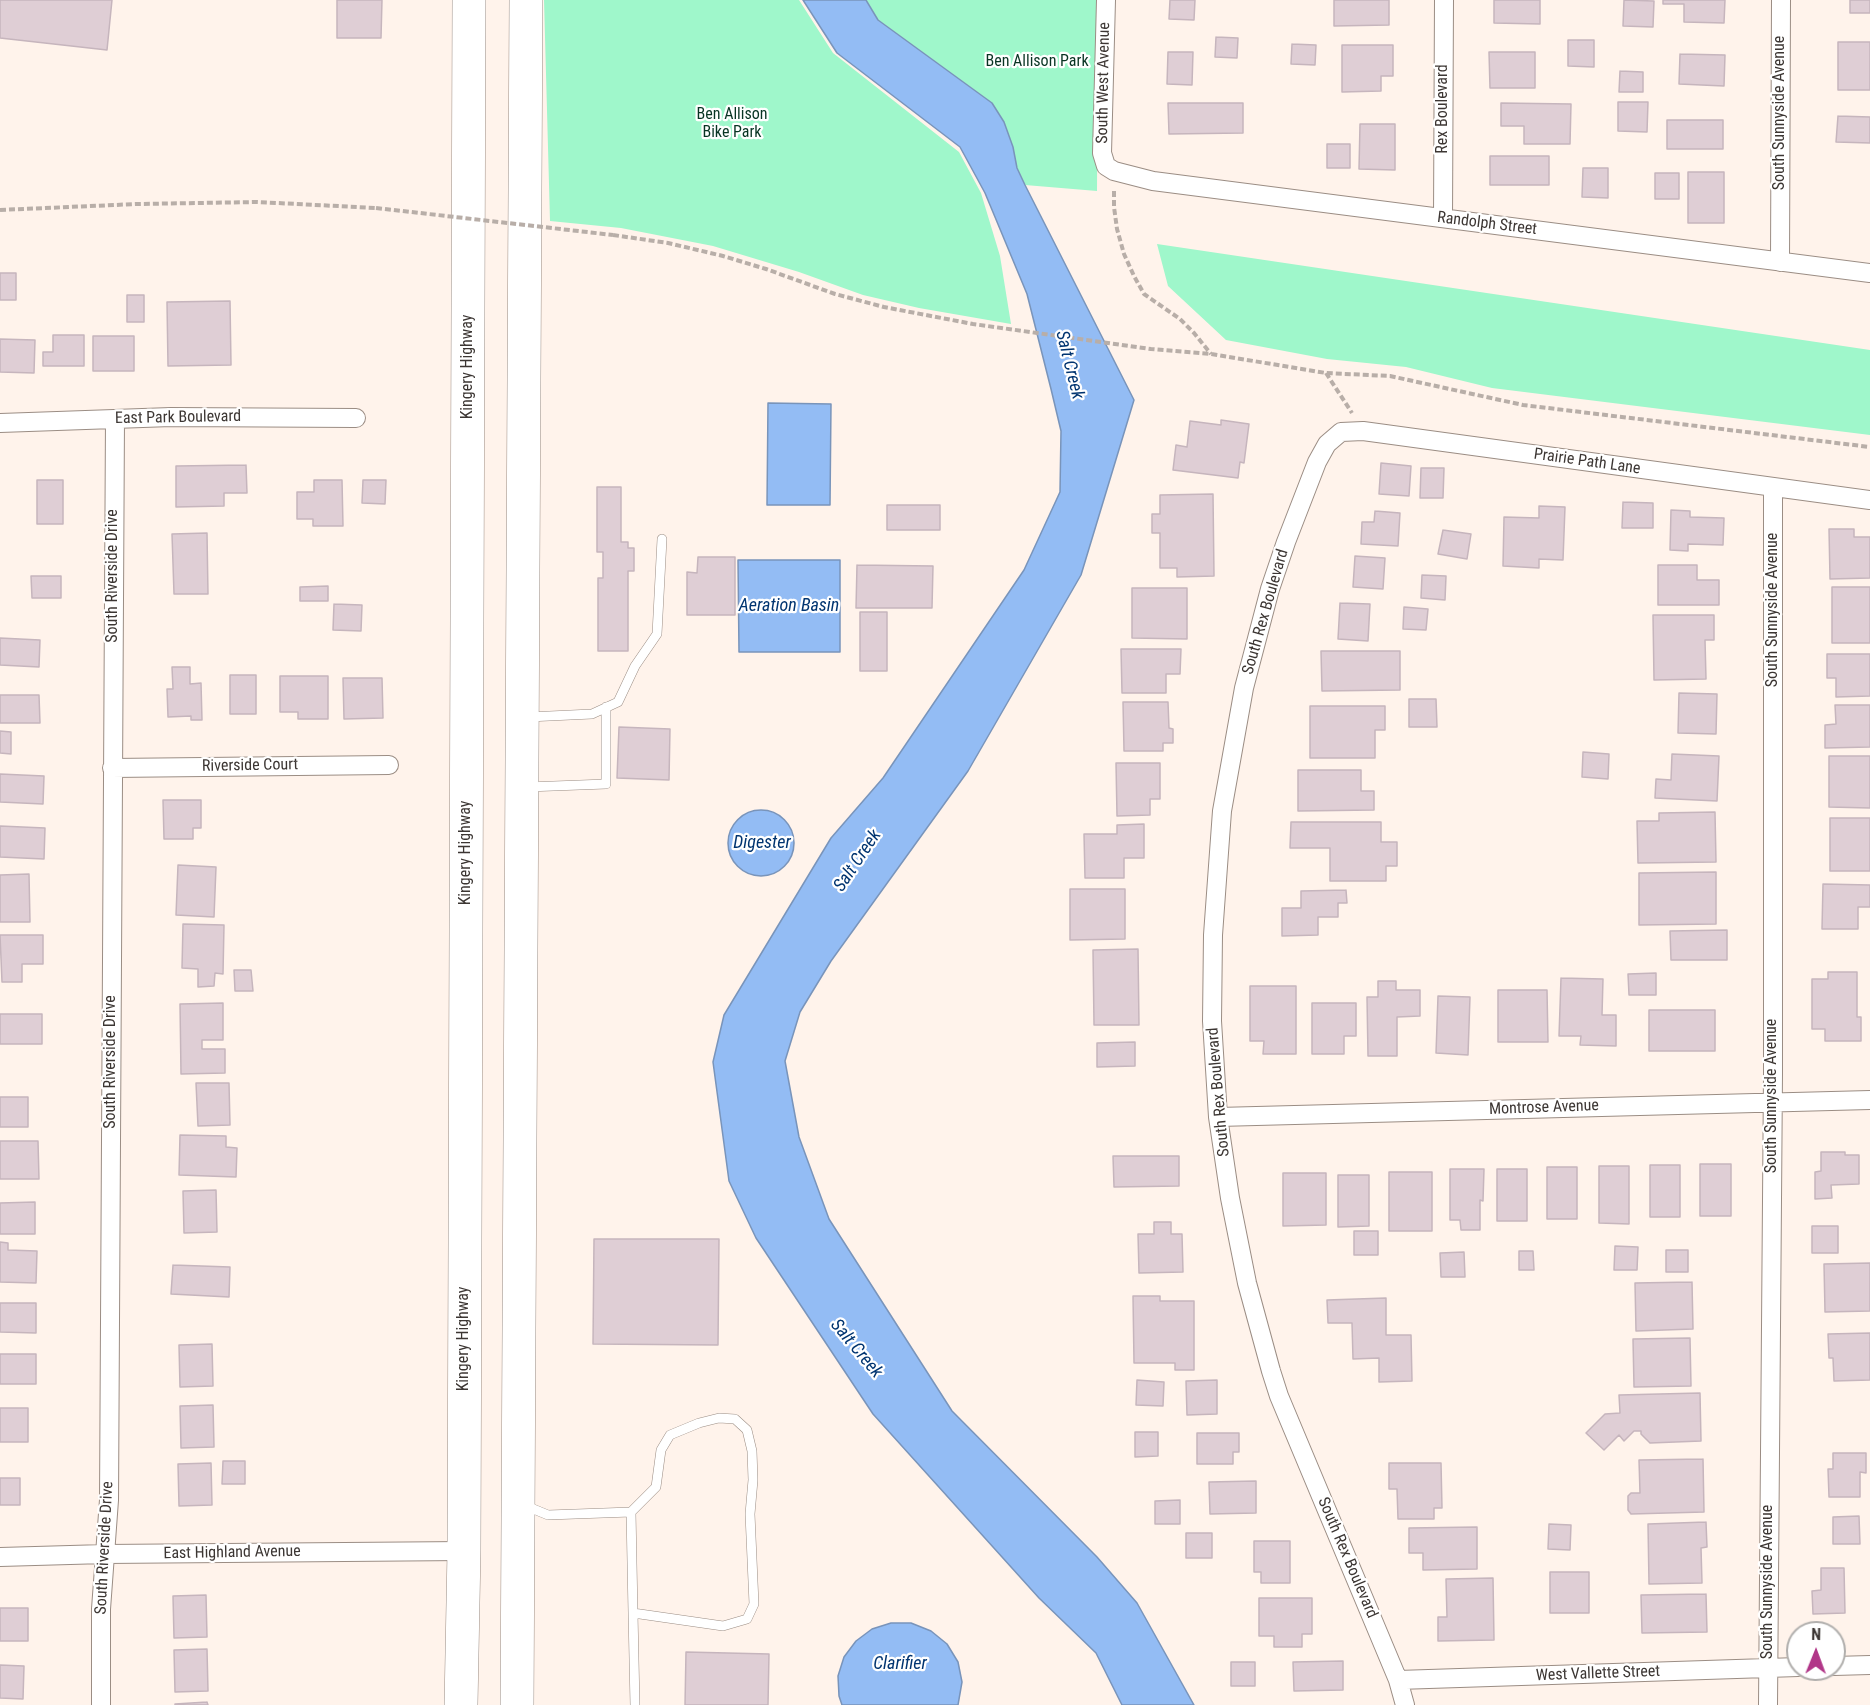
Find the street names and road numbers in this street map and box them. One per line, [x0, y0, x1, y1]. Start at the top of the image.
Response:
street label: South West Avenue [1093, 22, 1115, 144]
street label: South Sunnyside Avenue [1770, 36, 1790, 190]
street label: Rex Boulevard [1433, 64, 1453, 154]
street label: Randolph Street [1436, 208, 1538, 240]
street label: Kingery Highway [458, 315, 478, 419]
street label: East Park Boulevard [115, 407, 241, 429]
street label: Prairie Path Lane [1532, 445, 1642, 479]
street label: South Riverside Drive [103, 509, 123, 643]
street label: South Sunnyside Avenue [1763, 533, 1783, 687]
street label: South Rex Boulevard [1239, 547, 1293, 677]
street label: Riverside Court [202, 756, 298, 776]
street label: Kingery Highway [456, 801, 476, 905]
street label: South Riverside Drive [101, 995, 121, 1129]
street label: South Sunnyside Avenue [1762, 1019, 1782, 1173]
street label: South Rex Boulevard [1204, 1027, 1234, 1157]
street label: Montrose Avenue [1489, 1096, 1599, 1120]
street label: Kingery Highway [454, 1287, 474, 1391]
street label: South Riverside Drive [92, 1481, 118, 1615]
street label: South Rex Boulevard [1313, 1495, 1381, 1621]
street label: South Sunnyside Avenue [1758, 1505, 1778, 1659]
street label: East Highland Avenue [163, 1542, 301, 1564]
street label: West Vallette Street [1536, 1662, 1660, 1686]

